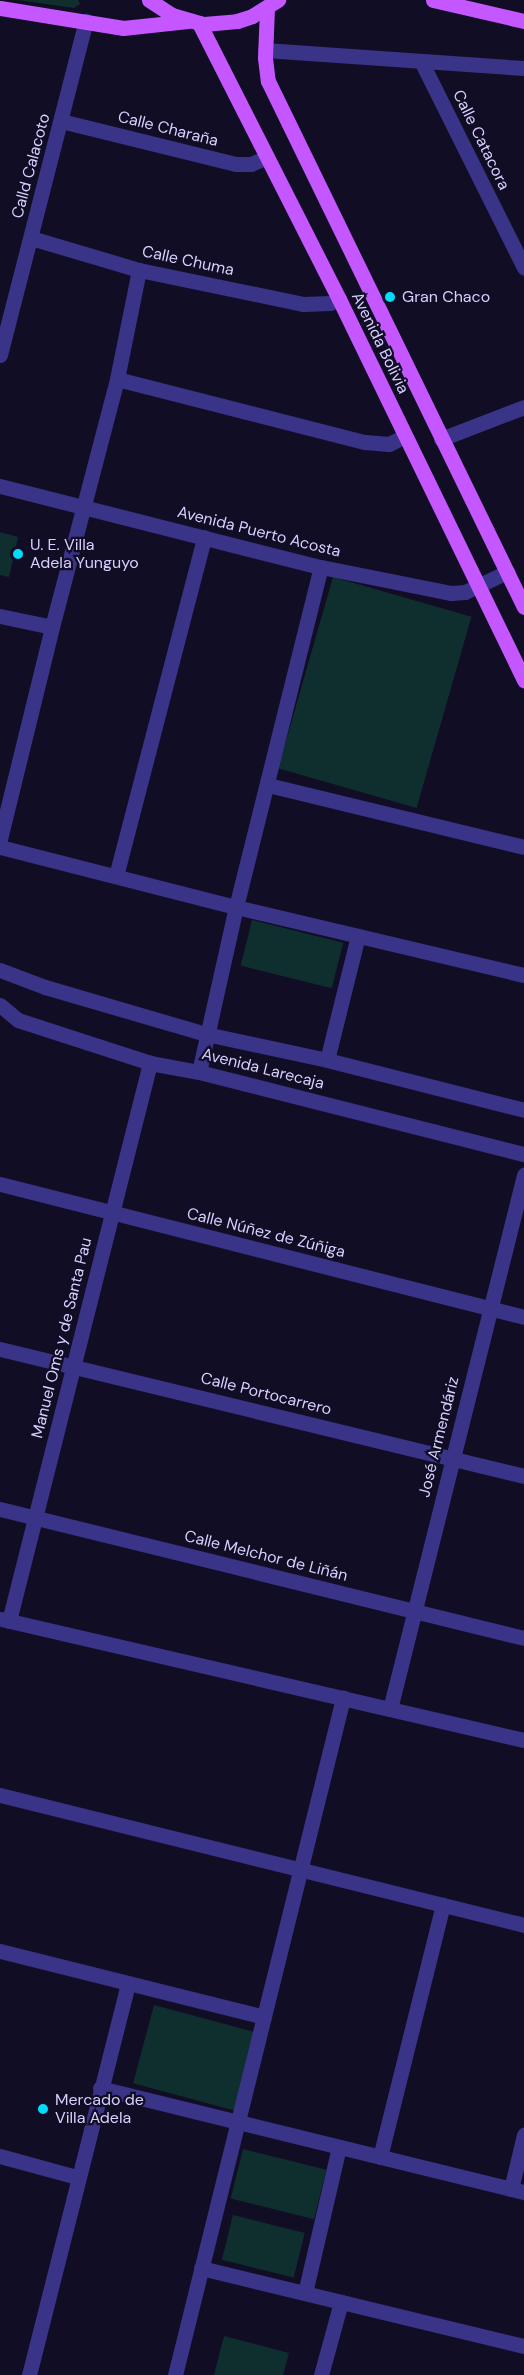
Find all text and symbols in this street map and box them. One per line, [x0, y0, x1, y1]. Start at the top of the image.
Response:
street label: Calle Catacora [449, 87, 513, 193]
street label: Calle Charaña [116, 107, 220, 151]
street label: Calld Calacoto [8, 111, 54, 221]
street label: Calle Chuma [140, 242, 236, 280]
place label: Gran Chaco [402, 287, 490, 307]
street label: Avenida Bolivia [347, 289, 413, 397]
marker: Gran Chaco [383, 290, 397, 304]
street label: Avenida Puerto Acosta [175, 502, 343, 562]
place label: U. E. Villa Adela Yunguyo [30, 535, 139, 573]
marker: U. E. Villa Adela Yunguyo [11, 547, 25, 561]
street label: Avenida Larecaja [200, 1045, 326, 1093]
street label: Calle Núñez de Zúñiga [185, 1204, 347, 1262]
street label: Manuel Oms y de Santa Pau [28, 1236, 96, 1440]
street label: Calle Portocarrero [199, 1368, 333, 1420]
street label: José Armendáriz [415, 1375, 463, 1499]
street label: Calle Melchor de Liñán [182, 1526, 350, 1586]
place label: Mercado de Villa Adela [55, 2090, 144, 2128]
marker: Mercado de Villa Adela [36, 2102, 50, 2116]

